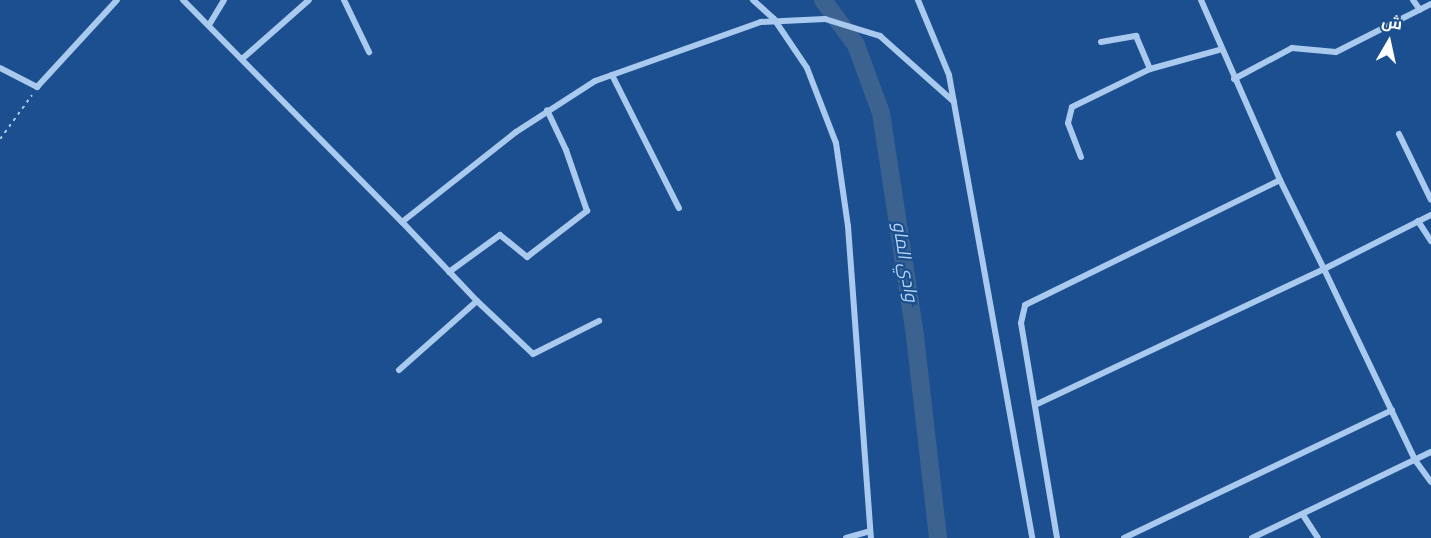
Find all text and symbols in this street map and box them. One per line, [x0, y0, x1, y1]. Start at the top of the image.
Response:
north arrow [1359, 12, 1419, 72]
text: ش [1380, 13, 1404, 36]
water label: وادي الماو [886, 220, 920, 304]

